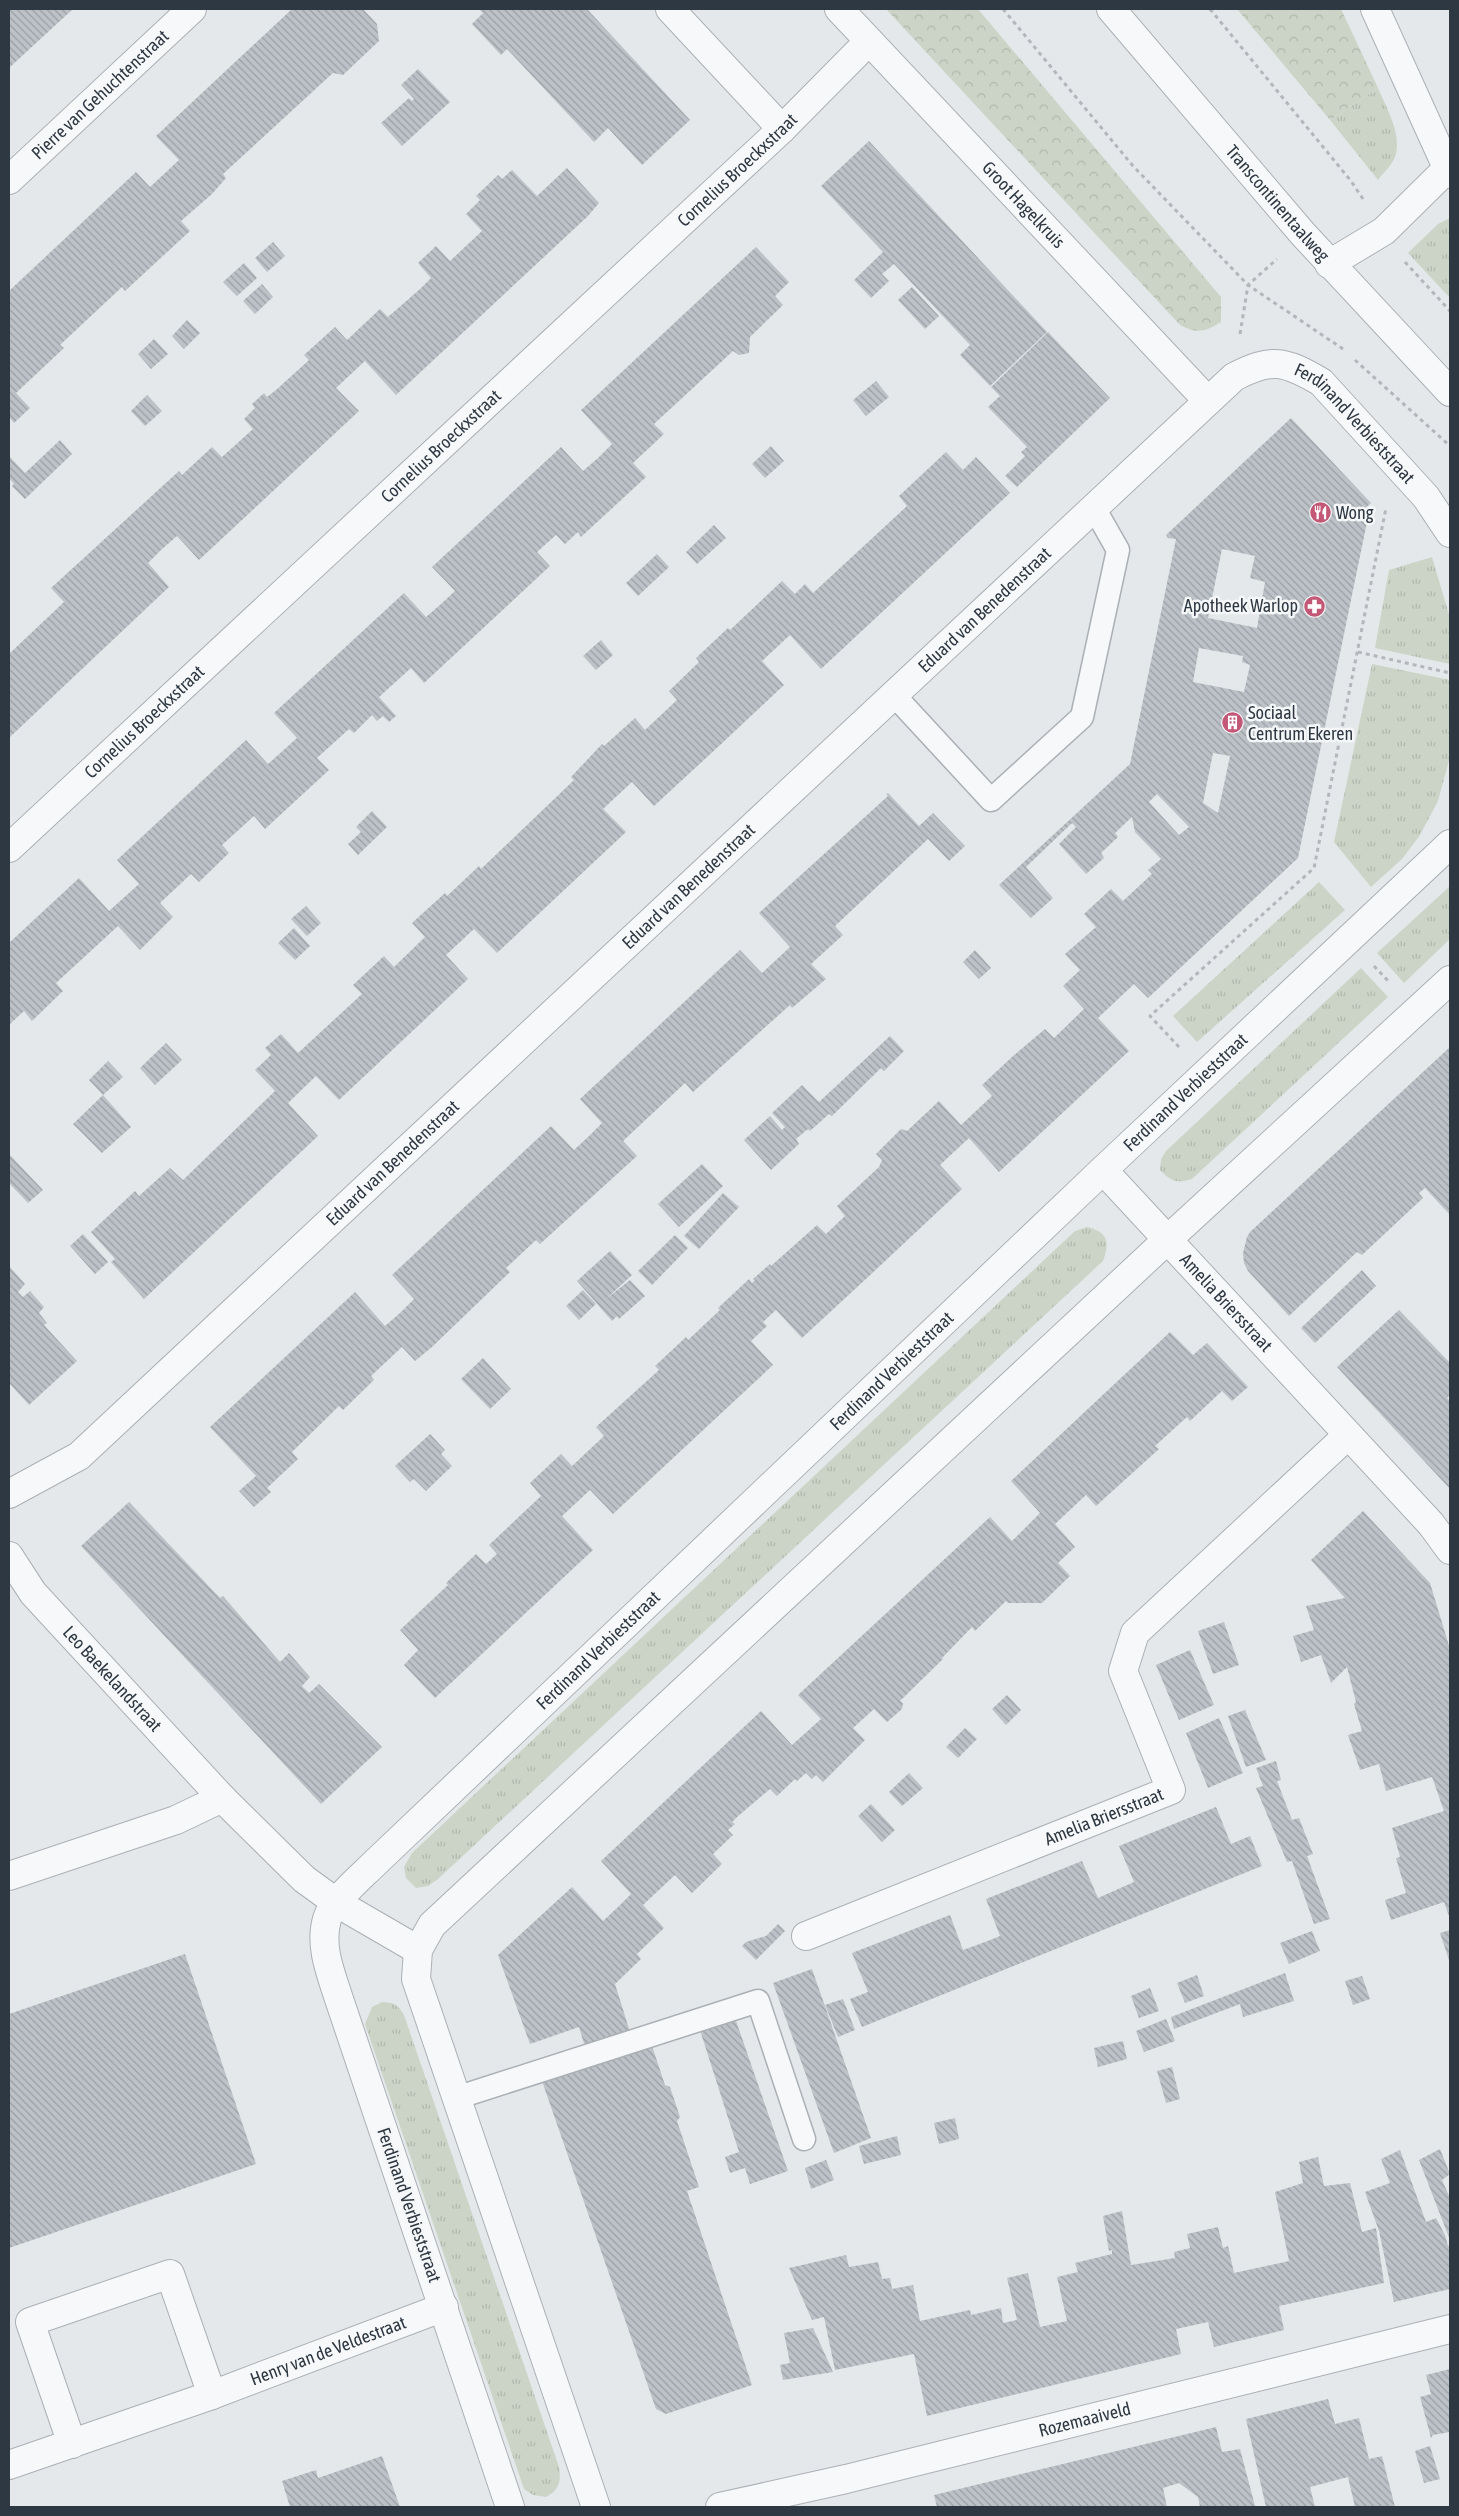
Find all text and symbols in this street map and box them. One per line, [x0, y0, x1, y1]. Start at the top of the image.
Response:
street label: Pierre van Gehuchtenstraat [27, 25, 173, 163]
street label: Cornelius Broeckxstraat [673, 109, 801, 231]
street label: Transcontinentaalweg [1222, 141, 1334, 266]
street label: Groot Hagelkruis [978, 157, 1069, 252]
street label: Ferdinand Verbieststraat [1291, 359, 1419, 487]
street label: Cornelius Broeckxstraat [376, 385, 505, 507]
restaurant icon: Wong [1308, 501, 1332, 525]
place label: Wong [1336, 502, 1374, 523]
street label: Eduard van Benedenstraat [914, 543, 1055, 677]
pharmacy icon: Apotheek Warlop [1302, 594, 1326, 618]
place label: Apotheek Warlop [1184, 595, 1298, 616]
street label: Cornelius Broeckxstraat [80, 661, 208, 782]
place label: Sociaal Centrum Ekeren [1248, 702, 1353, 744]
building icon: Sociaal Centrum Ekeren [1220, 711, 1244, 735]
street label: Eduard van Benedenstraat [618, 819, 759, 953]
street label: Ferdinand Verbieststraat [1119, 1029, 1252, 1155]
street label: Eduard van Benedenstraat [322, 1095, 463, 1230]
street label: Amelia Briersstraat [1176, 1249, 1277, 1356]
street label: Ferdinand Verbieststraat [825, 1307, 957, 1434]
street label: Ferdinand Verbieststraat [532, 1586, 664, 1714]
street label: Leo Baekelandstraat [59, 1622, 166, 1736]
street label: Amelia Briersstraat [1041, 1783, 1166, 1849]
street label: Ferdinand Verbieststraat [373, 2125, 446, 2285]
street label: Henry van de Veldestraat [247, 2311, 409, 2390]
street label: Rozemaaiveld [1036, 2398, 1133, 2441]

